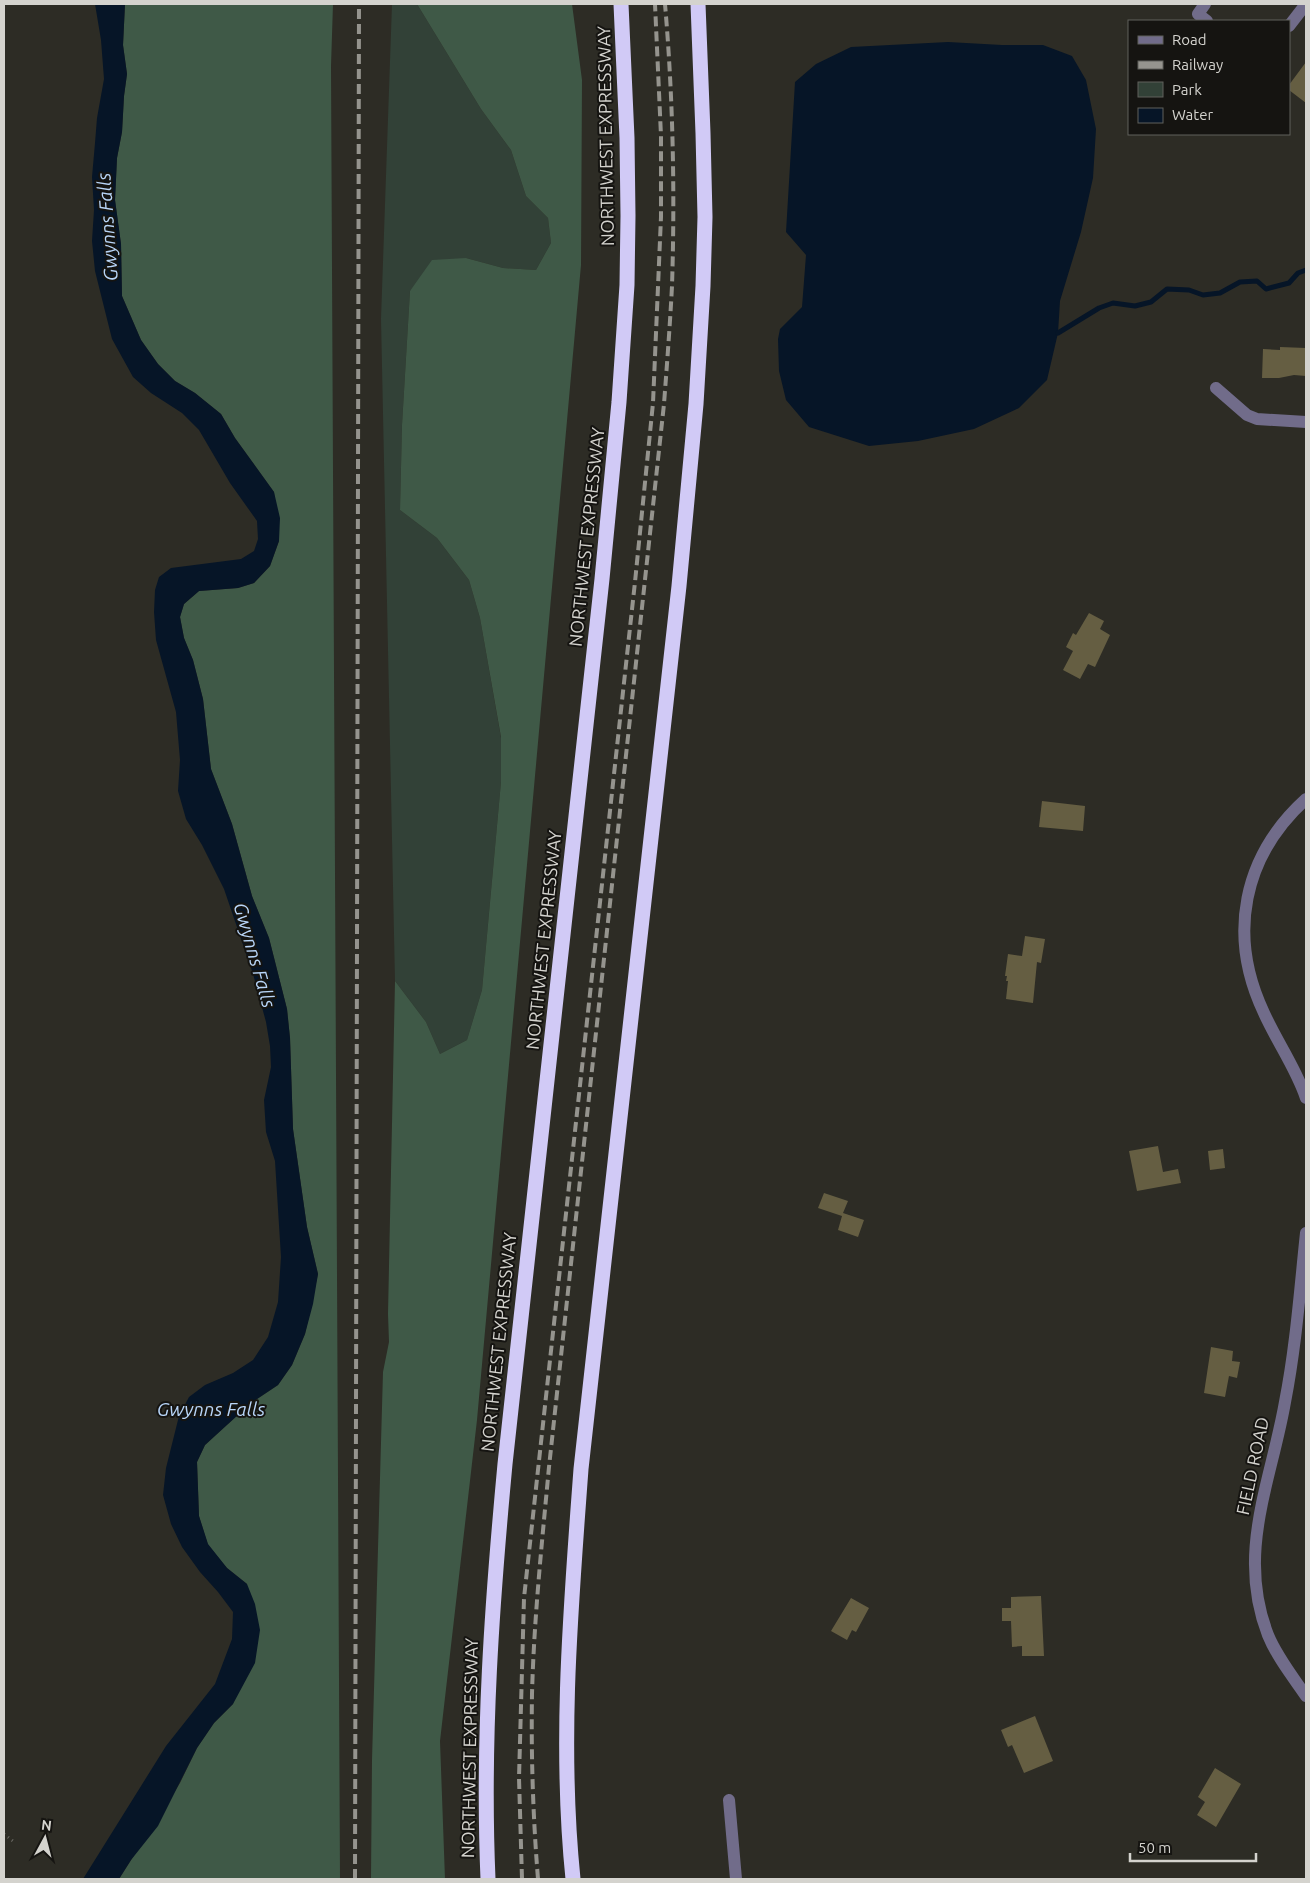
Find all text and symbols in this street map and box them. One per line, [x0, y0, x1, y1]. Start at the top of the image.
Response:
legend [1128, 20, 1290, 135]
street label: NORTHWEST EXPRESSWAY [593, 25, 617, 246]
text: Road [1172, 31, 1207, 48]
text: Railway [1172, 56, 1223, 73]
text: Park [1172, 81, 1202, 98]
text: Water [1172, 106, 1213, 123]
water label: Gwynns Falls [92, 172, 122, 282]
street label: NORTHWEST EXPRESSWAY [565, 426, 608, 647]
street label: NORTHWEST EXPRESSWAY [522, 829, 565, 1050]
water label: Gwynns Falls [229, 900, 281, 1010]
street label: NORTHWEST EXPRESSWAY [477, 1231, 520, 1452]
water label: Gwynns Falls [157, 1398, 265, 1420]
street label: FIELD ROAD [1232, 1415, 1272, 1517]
street label: NORTHWEST EXPRESSWAY [457, 1637, 481, 1858]
north arrow [20, 1813, 70, 1863]
text: N [40, 1817, 53, 1834]
scale bar [1130, 1830, 1256, 1862]
text: 50 m [1138, 1839, 1171, 1856]

